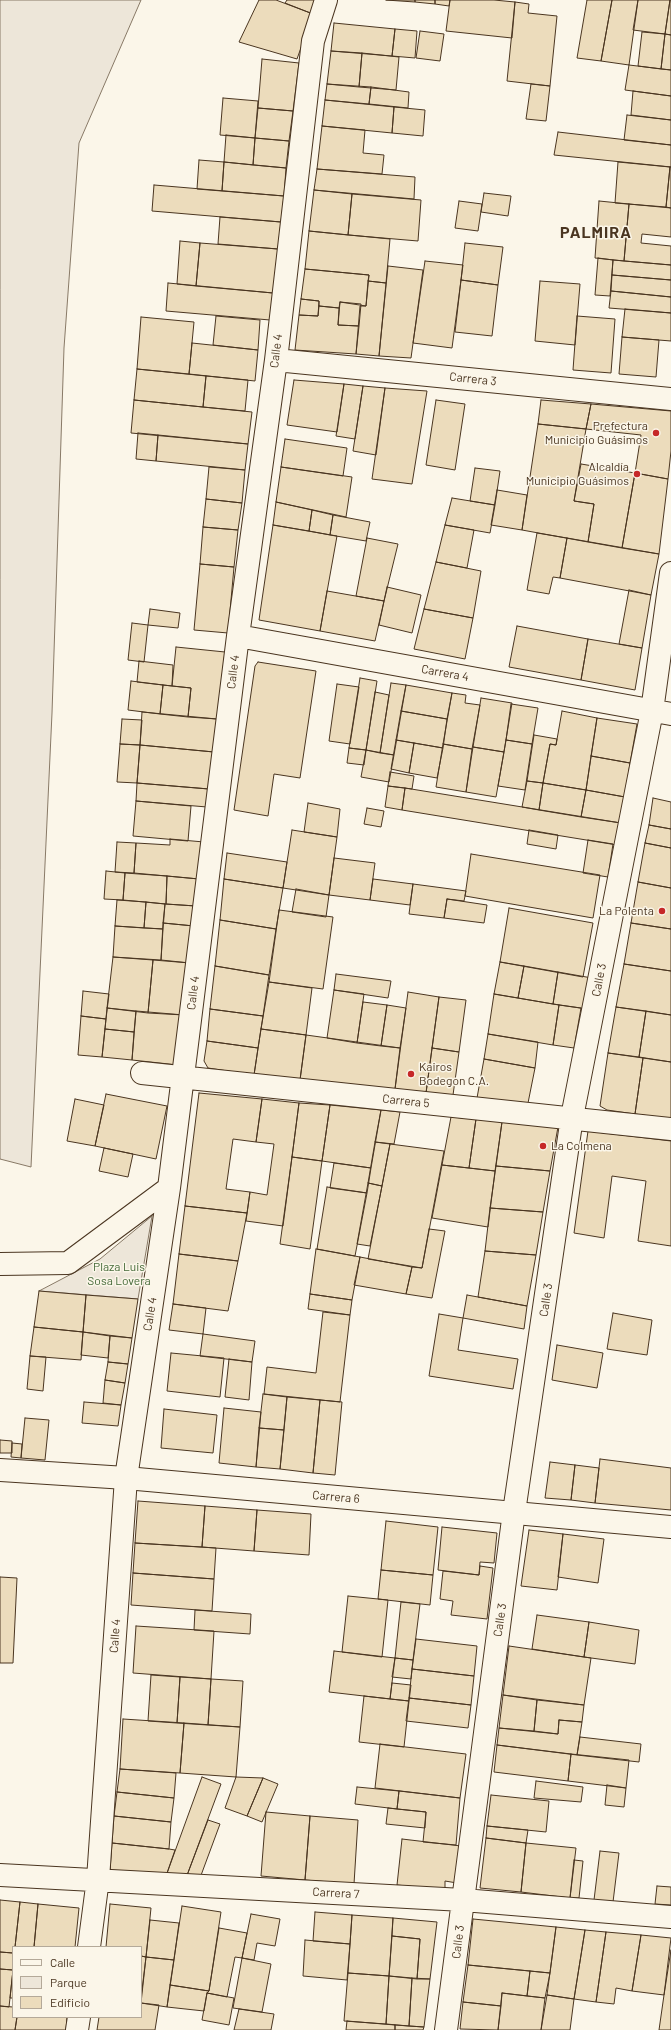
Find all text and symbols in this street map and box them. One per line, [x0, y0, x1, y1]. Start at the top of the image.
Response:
district label: PALMIRA [560, 223, 632, 243]
street label: Calle 4 [267, 333, 285, 369]
street label: Carrera 3 [449, 369, 497, 389]
place label: Prefectura Municipio Guásimos [545, 419, 648, 447]
marker: Prefectura Municipio Guásimos [651, 428, 661, 438]
place label: Alcaldía Municipio Guásimos [526, 460, 629, 488]
marker: Alcaldía Municipio Guásimos [632, 469, 642, 479]
street label: Calle 4 [224, 654, 242, 690]
street label: Carrera 4 [420, 662, 470, 684]
place label: La Polenta [599, 904, 654, 918]
marker: La Polenta [657, 906, 667, 916]
street label: Calle 3 [589, 962, 609, 998]
street label: Calle 4 [184, 975, 202, 1011]
place label: Kairos Bodegon C.A. [419, 1060, 489, 1088]
marker: Kairos Bodegon C.A. [406, 1069, 416, 1079]
street label: Carrera 5 [382, 1091, 430, 1111]
place label: La Colmena [551, 1139, 612, 1153]
marker: La Colmena [538, 1141, 548, 1151]
park label: Plaza Luis Sosa Lovera [87, 1260, 151, 1288]
street label: Calle 3 [537, 1282, 555, 1318]
street label: Calle 4 [140, 1296, 160, 1332]
street label: Carrera 6 [312, 1488, 360, 1506]
street label: Calle 3 [491, 1602, 509, 1638]
street label: Calle 4 [107, 1618, 123, 1654]
street label: Carrera 7 [312, 1885, 360, 1901]
street label: Calle 3 [449, 1924, 467, 1960]
legend [12, 1946, 142, 2018]
text: Calle [50, 1955, 75, 1969]
text: Parque [50, 1975, 87, 1989]
text: Edificio [50, 1995, 90, 2009]

